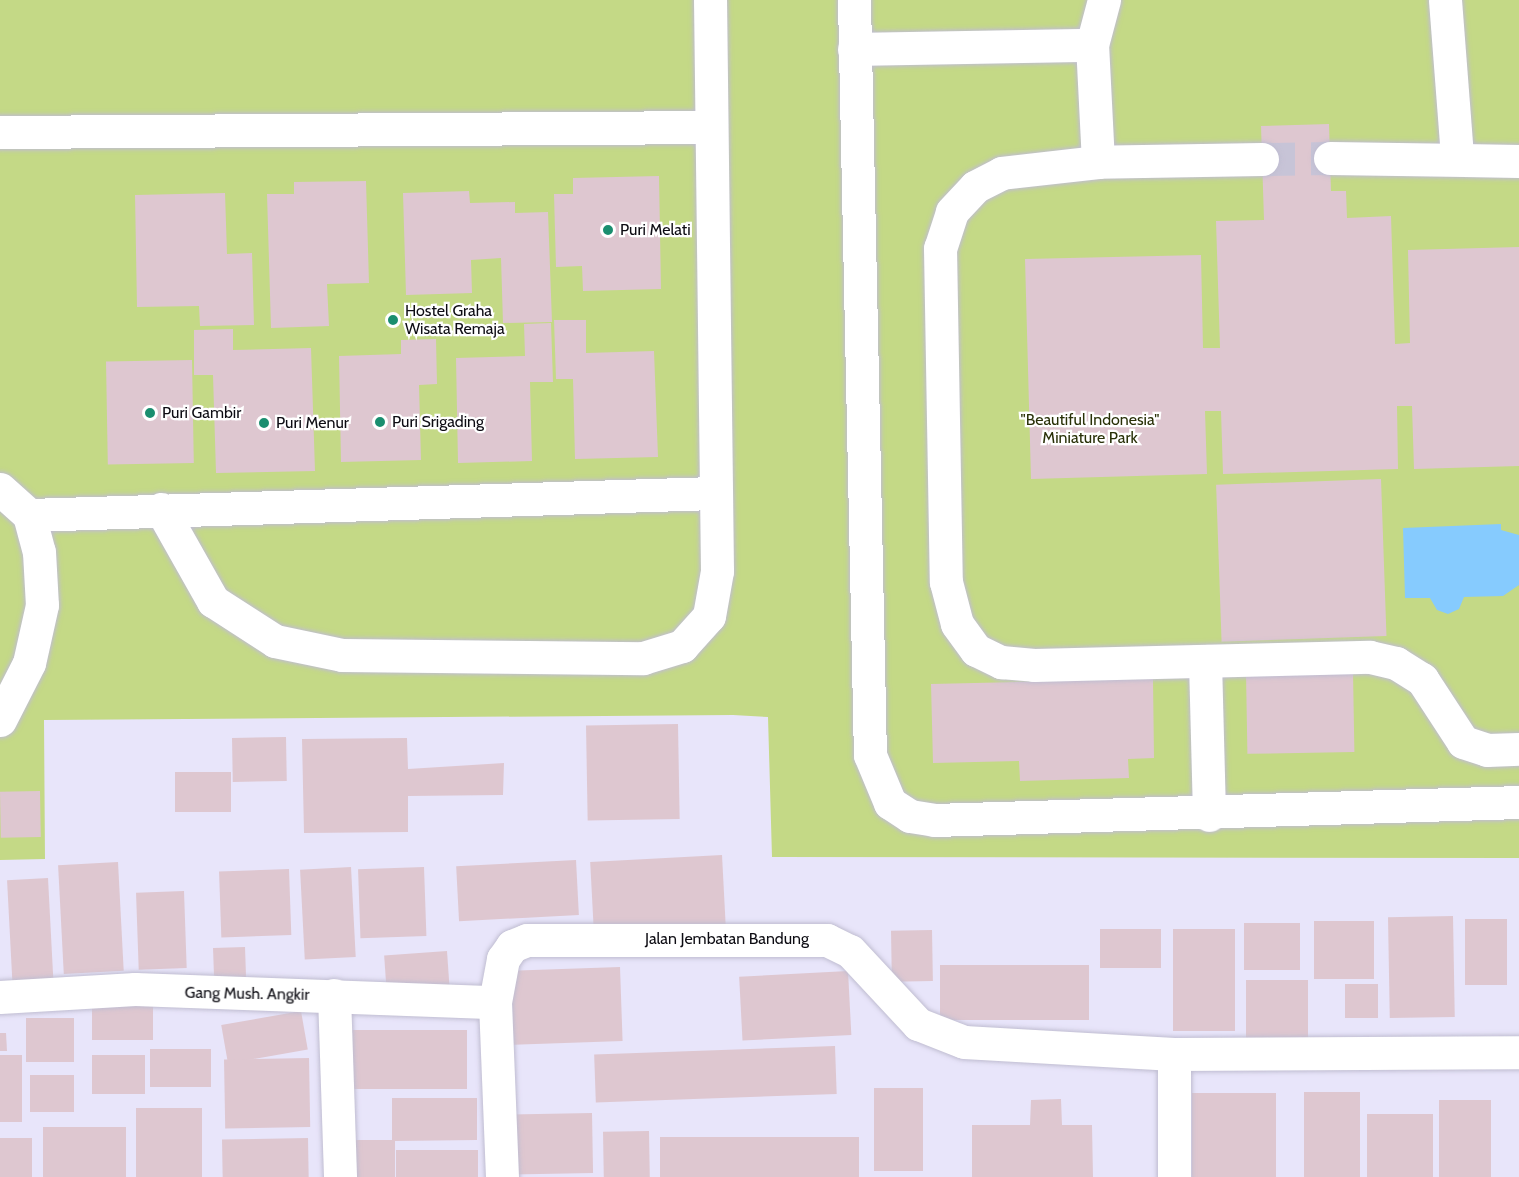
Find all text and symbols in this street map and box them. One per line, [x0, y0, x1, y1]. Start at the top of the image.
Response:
place label: Puri Melati [620, 220, 691, 240]
marker: Puri Melati [601, 223, 615, 237]
place label: Hostel Graha Wisata Remaja [405, 301, 505, 339]
marker: Hostel Graha Wisata Remaja [386, 313, 400, 327]
place label: Puri Gambir [162, 403, 241, 423]
marker: Puri Gambir [143, 406, 157, 420]
park label: "Beautiful Indonesia" Miniature Park [1021, 410, 1159, 448]
place label: Puri Srigading [392, 412, 484, 432]
place label: Puri Menur [276, 413, 349, 433]
marker: Puri Srigading [373, 415, 387, 429]
marker: Puri Menur [257, 416, 271, 430]
street label: Jalan Jembatan Bandung [645, 929, 809, 949]
street label: Gang Mush. Angkir [184, 983, 310, 1005]

